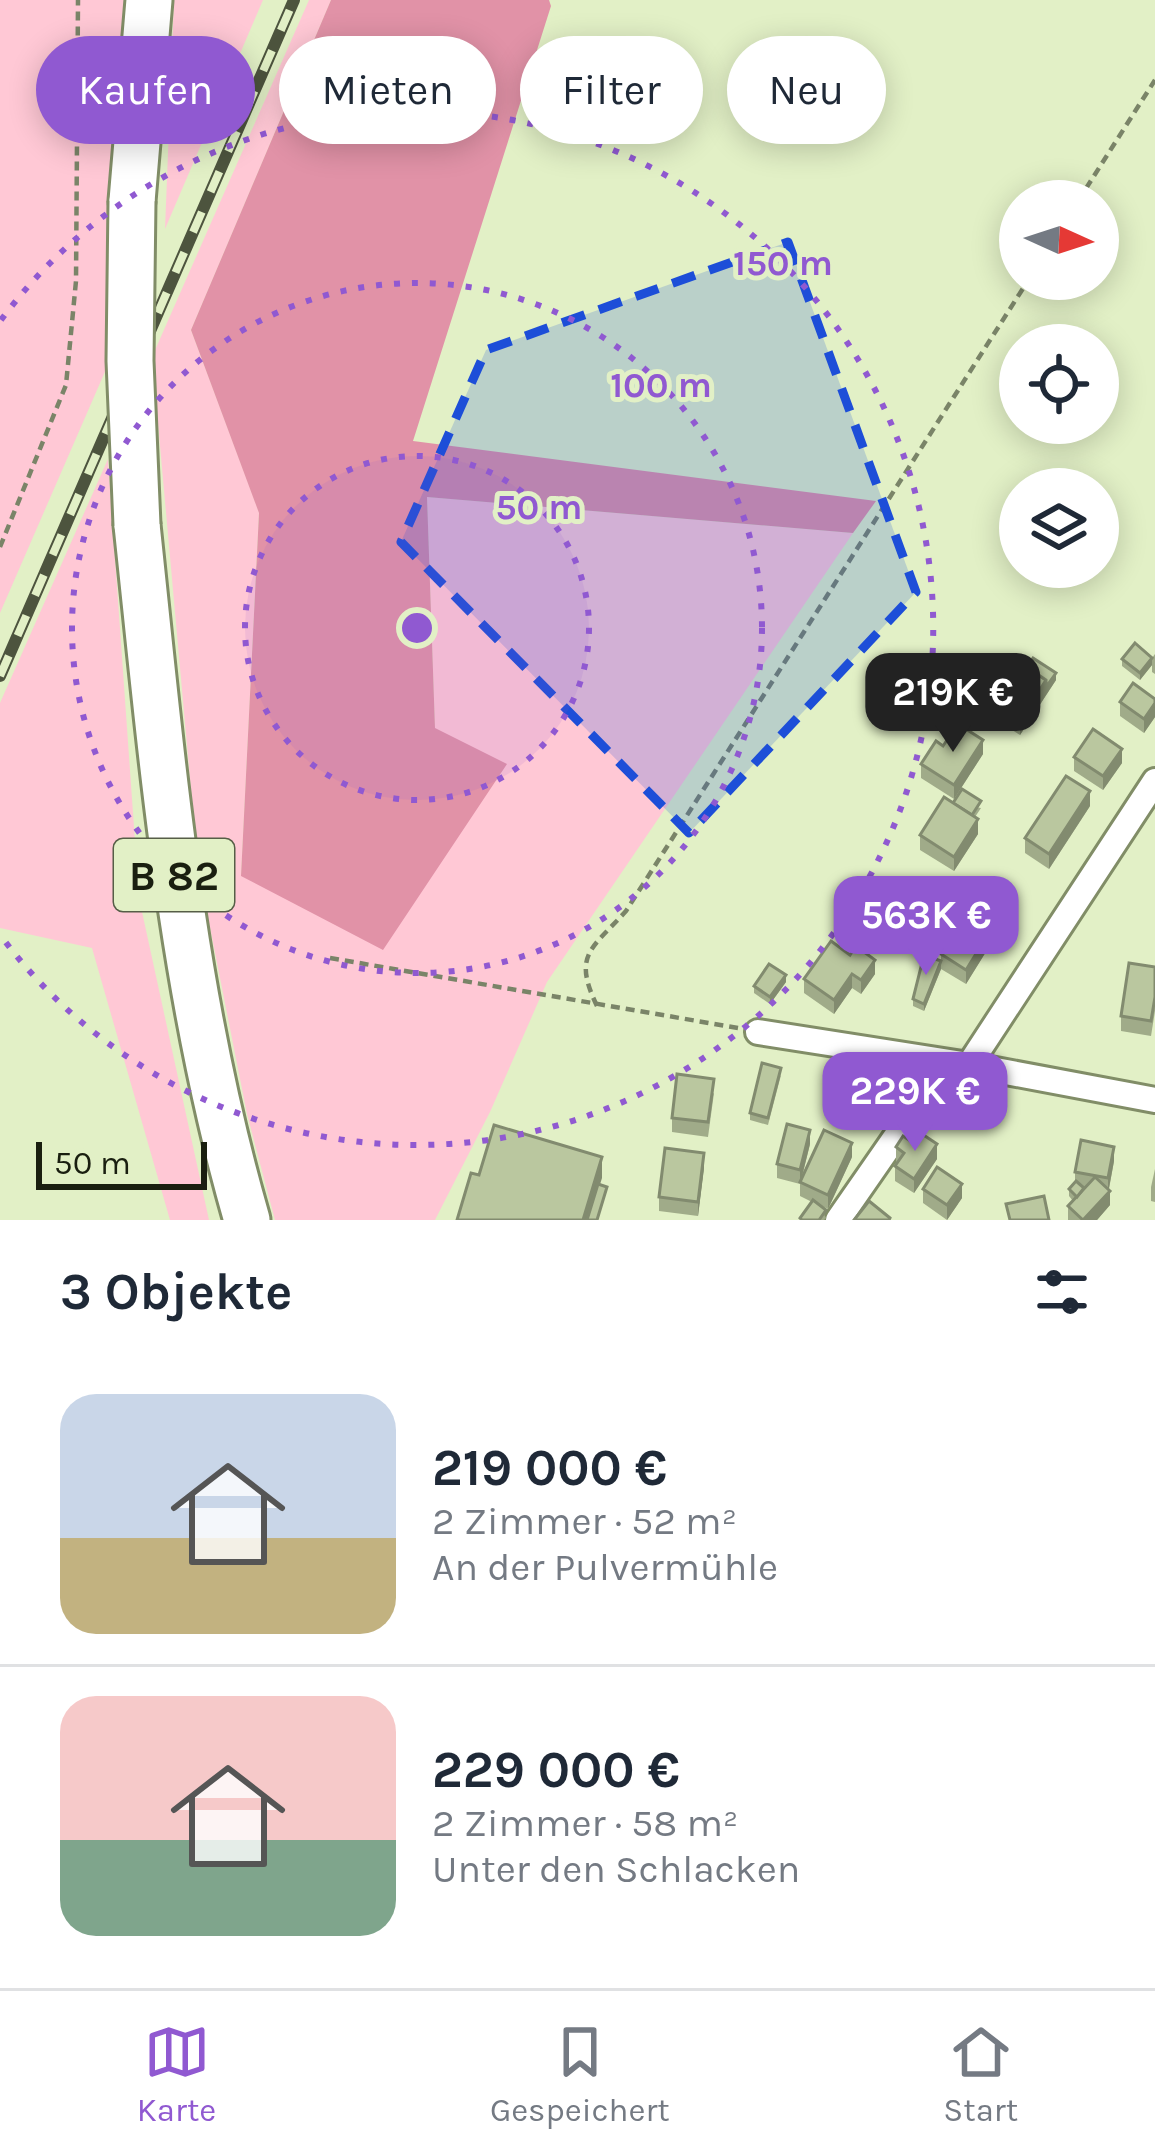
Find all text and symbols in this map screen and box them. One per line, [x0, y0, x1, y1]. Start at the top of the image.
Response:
chip: Kaufen [36, 36, 255, 144]
chip: Mieten [279, 36, 496, 144]
chip: Filter [520, 36, 703, 144]
chip: Neu [727, 36, 886, 144]
north arrow [999, 180, 1119, 300]
map controls [999, 180, 1119, 588]
text: 150 m [733, 242, 833, 284]
button: locate [999, 324, 1119, 444]
text: 100 m [610, 364, 712, 406]
button: layers [999, 468, 1119, 588]
text: 50 m [496, 486, 583, 528]
centre of rings [396, 607, 438, 649]
pin: 219K € [855, 653, 1051, 755]
text: 219K € [892, 669, 1014, 715]
road number: B 82 [114, 839, 234, 911]
pin: 563K € [828, 876, 1024, 978]
text: 563K € [861, 892, 991, 938]
pin: 229K € [817, 1052, 1013, 1154]
text: 229K € [849, 1068, 981, 1114]
scale bar [36, 1136, 207, 1189]
text: 50 m [54, 1144, 131, 1182]
icon: filters [1029, 1259, 1095, 1325]
text: 3 Objekte [60, 1262, 292, 1322]
text: 219 000 € [432, 1438, 667, 1498]
icon: home [156, 1442, 300, 1586]
text: 2 Zimmer · 52 m² [432, 1498, 737, 1544]
text: An der Pulvermühle [432, 1544, 778, 1590]
text: 229 000 € [432, 1740, 680, 1800]
icon: home [156, 1744, 300, 1888]
text: 2 Zimmer · 58 m² [432, 1800, 739, 1846]
text: Unter den Schlacken [432, 1846, 800, 1892]
tab: Karte [137, 2019, 216, 2129]
tab: Gespeichert [490, 2019, 670, 2129]
tab: Start [943, 2019, 1018, 2129]

